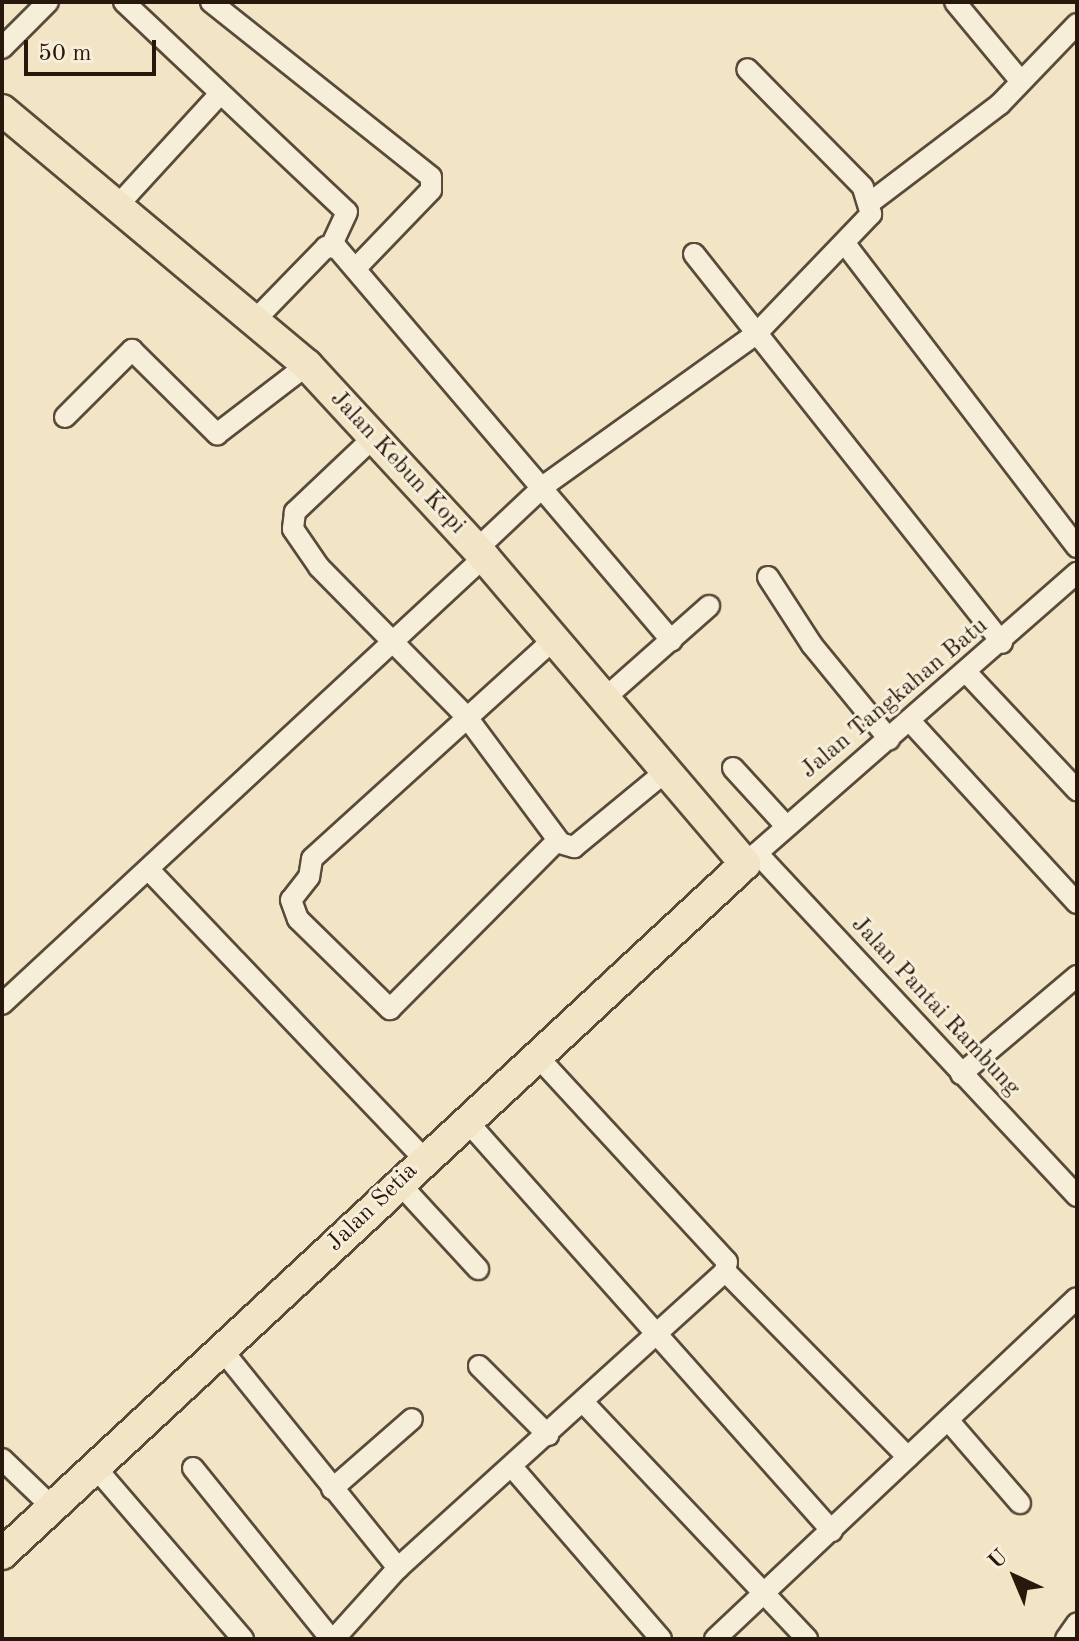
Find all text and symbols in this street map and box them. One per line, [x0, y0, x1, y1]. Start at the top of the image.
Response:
scale bar [28, 24, 160, 74]
text: 50 m [38, 42, 92, 66]
street label: Jalan Kebun Kopi [323, 385, 471, 541]
street label: Jalan Tangkahan Batu [796, 612, 994, 786]
street label: Jalan Pantai Rambung [844, 911, 1026, 1103]
street label: Jalan Setia [321, 1158, 425, 1258]
north arrow [975, 1537, 1055, 1617]
text: U [984, 1546, 1012, 1574]

